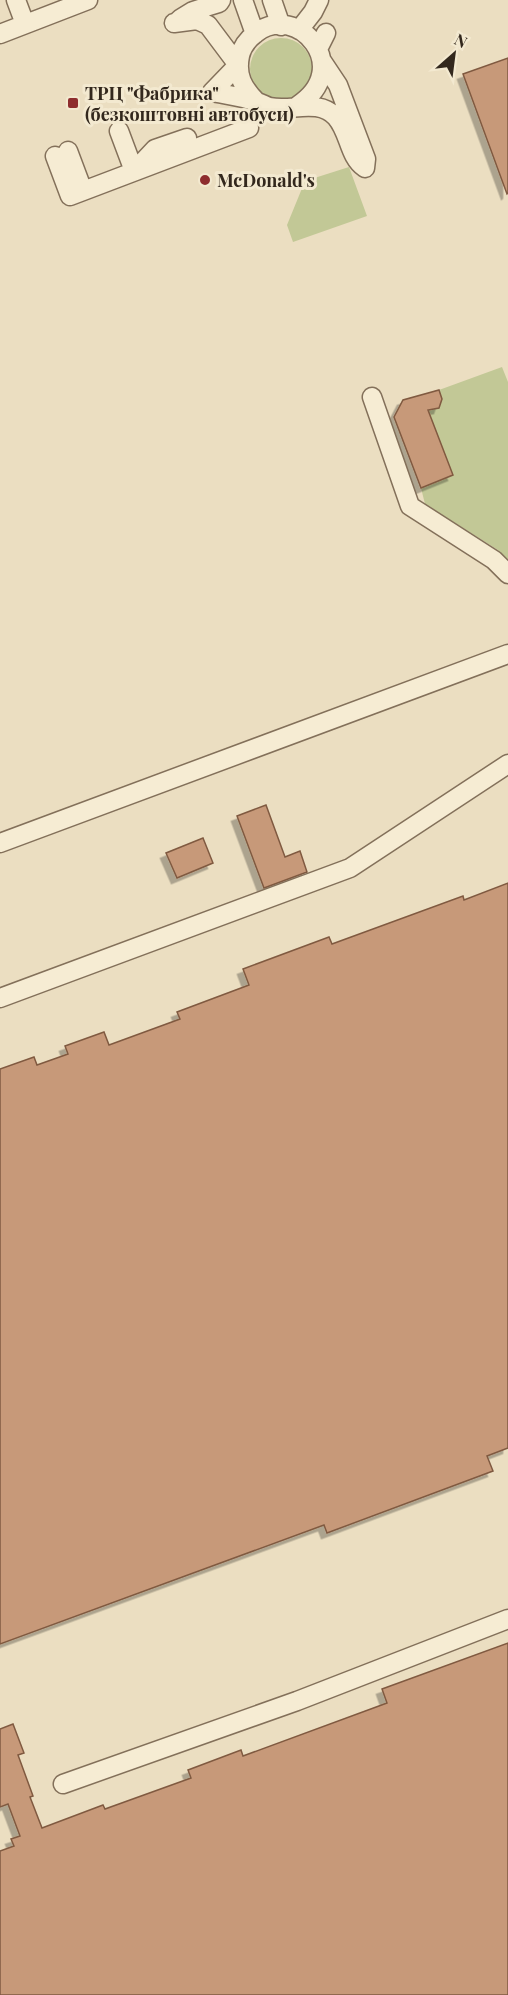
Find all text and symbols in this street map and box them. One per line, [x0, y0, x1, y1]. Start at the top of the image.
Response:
north arrow [424, 24, 484, 84]
text: N [451, 28, 472, 53]
place label: ТРЦ "Фабрика" (безкоштовні автобуси) [85, 81, 294, 126]
marker: ТРЦ "Фабрика" (безкоштовні автобуси) [66, 96, 80, 110]
place label: McDonald's [217, 168, 315, 192]
marker: McDonald's [198, 173, 212, 187]

